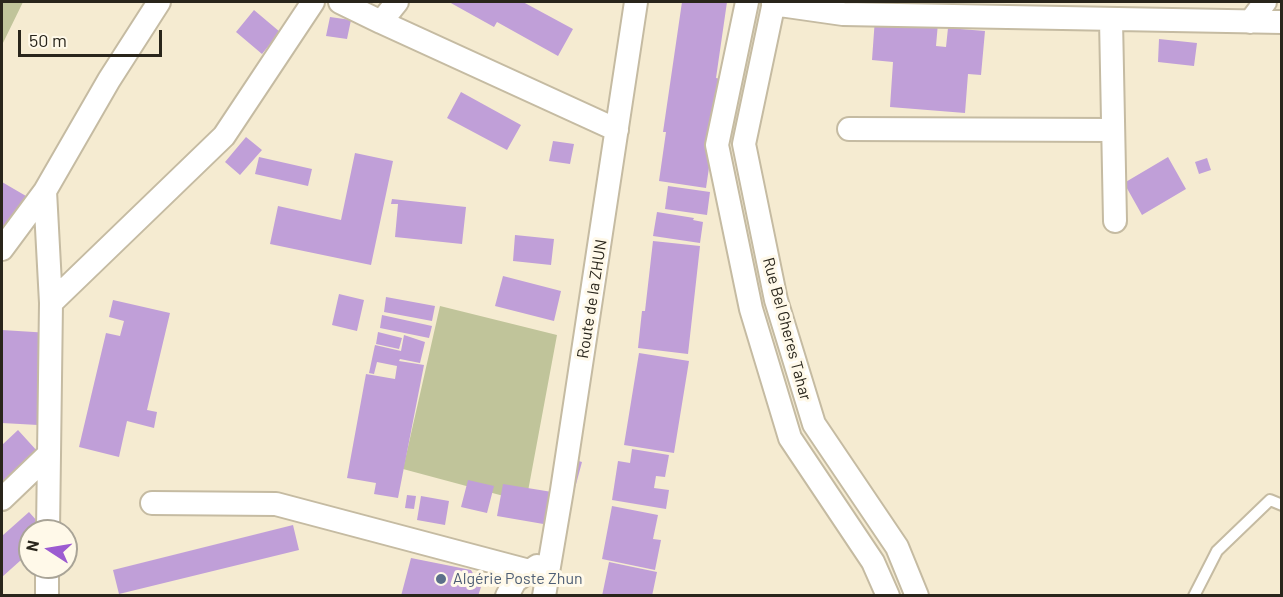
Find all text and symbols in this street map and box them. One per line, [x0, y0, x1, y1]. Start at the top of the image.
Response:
scale bar [21, 18, 165, 56]
text: 50 m [29, 29, 67, 51]
street label: Route de la ZHUN [573, 238, 611, 360]
street label: Rue Bel Gheres Tahar [759, 255, 815, 403]
north arrow [18, 519, 78, 579]
text: N [21, 538, 42, 553]
place label: Algérie Poste Zhun [453, 569, 583, 589]
marker: Algérie Poste Zhun [434, 572, 448, 586]

